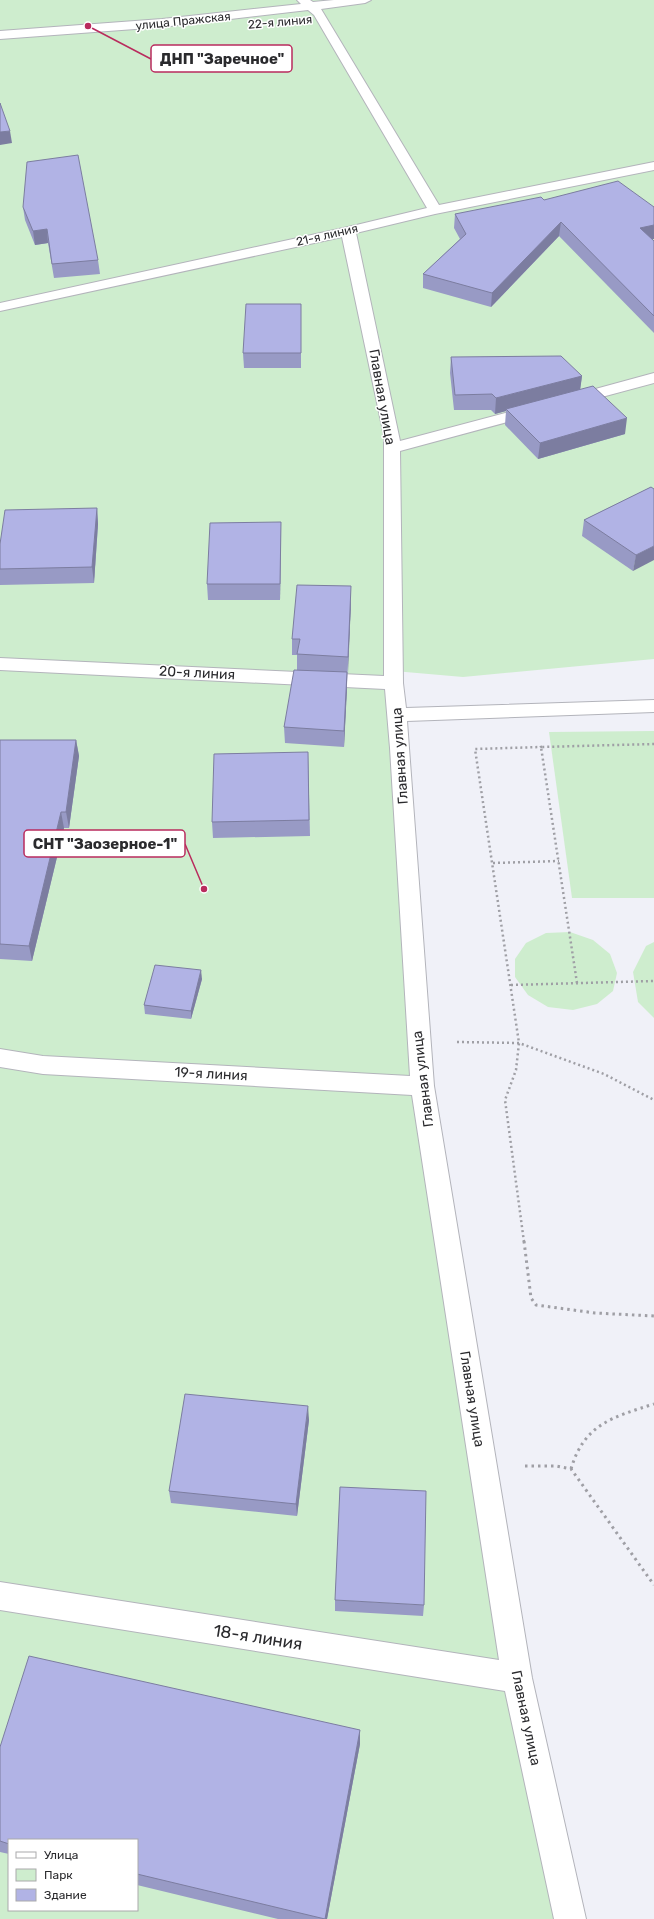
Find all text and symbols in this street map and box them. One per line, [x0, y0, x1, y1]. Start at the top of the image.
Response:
street label: улица Пражская [135, 9, 231, 33]
street label: 22-я линия [247, 12, 313, 32]
callout: ДНП "Заречное" [151, 45, 292, 72]
text: ДНП "Заречное" [160, 50, 284, 68]
street label: 21-я линия [295, 221, 359, 249]
street label: Главная улица [365, 348, 399, 446]
street label: 20-я линия [158, 663, 236, 683]
street label: Главная улица [388, 707, 412, 805]
callout: СНТ "Заозерное-1" [24, 830, 185, 857]
text: СНТ "Заозерное-1" [33, 835, 178, 853]
street label: Главная улица [409, 1030, 437, 1128]
street label: 19-я линия [174, 1064, 248, 1084]
street label: Главная улица [456, 1350, 488, 1448]
street label: 18-я линия [212, 1620, 304, 1654]
street label: Главная улица [508, 1669, 544, 1767]
legend [8, 1839, 138, 1911]
text: Улица [44, 1848, 78, 1862]
text: Парк [44, 1868, 73, 1882]
text: Здание [44, 1888, 87, 1902]

